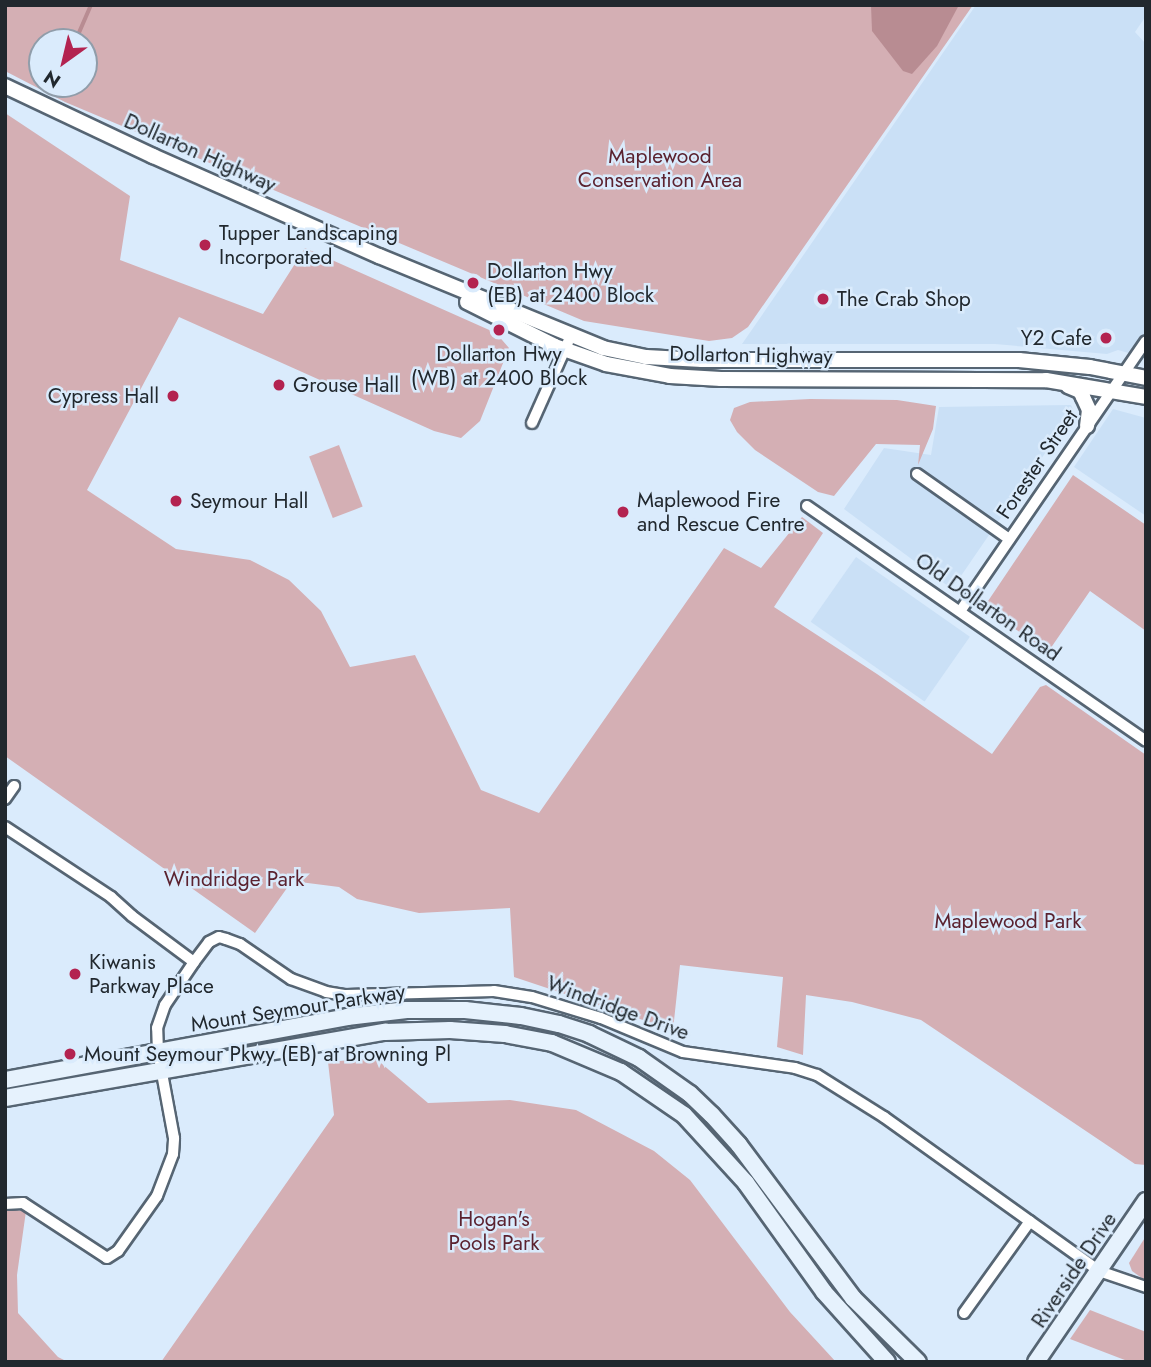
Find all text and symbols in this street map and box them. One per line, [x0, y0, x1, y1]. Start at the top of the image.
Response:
north arrow [28, 28, 98, 98]
text: N [38, 64, 66, 95]
street label: Dollarton Highway [120, 108, 280, 198]
park label: Maplewood Conservation Area [578, 143, 742, 193]
place label: Tupper Landscaping Incorporated [219, 220, 398, 270]
marker: Tupper Landscaping Incorporated [197, 237, 213, 253]
place label: Dollarton Hwy (EB) at 2400 Block [487, 258, 654, 308]
marker: Dollarton Hwy (EB) at 2400 Block [465, 275, 481, 291]
place label: The Crab Shop [837, 286, 971, 312]
marker: The Crab Shop [815, 291, 831, 307]
marker: Dollarton Hwy (WB) at 2400 Block [491, 322, 507, 338]
place label: Y2 Cafe [1021, 325, 1092, 351]
marker: Y2 Cafe [1098, 330, 1114, 346]
place label: Dollarton Hwy (WB) at 2400 Block [411, 341, 587, 391]
street label: Dollarton Highway [669, 341, 833, 369]
place label: Grouse Hall [293, 372, 399, 398]
marker: Grouse Hall [271, 377, 287, 393]
place label: Cypress Hall [48, 383, 159, 409]
marker: Cypress Hall [165, 388, 181, 404]
street label: Forester Street [991, 404, 1083, 524]
place label: Maplewood Fire and Rescue Centre [637, 487, 805, 537]
place label: Seymour Hall [190, 488, 308, 514]
marker: Seymour Hall [168, 493, 184, 509]
marker: Maplewood Fire and Rescue Centre [615, 504, 631, 520]
street label: Old Dollarton Road [911, 547, 1065, 667]
park label: Windridge Park [164, 866, 304, 892]
park label: Maplewood Park [935, 908, 1081, 934]
place label: Kiwanis Parkway Place [89, 949, 214, 999]
marker: Kiwanis Parkway Place [67, 966, 83, 982]
street label: Windridge Drive [543, 971, 693, 1045]
street label: Mount Seymour Parkway [189, 979, 407, 1037]
place label: Mount Seymour Pkwy (EB) at Browning Pl [84, 1041, 451, 1067]
marker: Mount Seymour Pkwy (EB) at Browning Pl [62, 1046, 78, 1062]
park label: Hogan's Pools Park [449, 1206, 539, 1256]
street label: Riverside Drive [1026, 1207, 1122, 1333]

